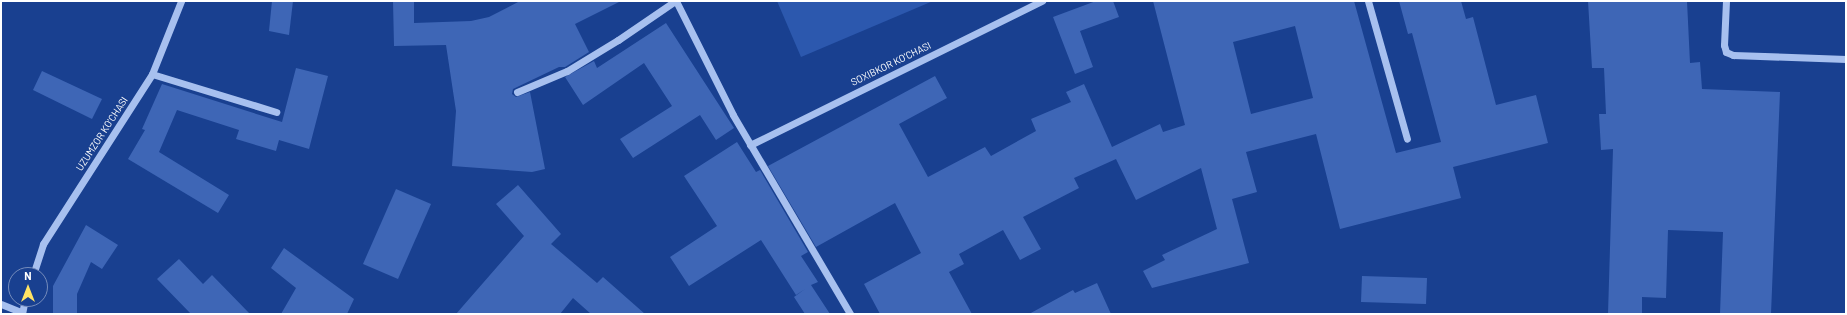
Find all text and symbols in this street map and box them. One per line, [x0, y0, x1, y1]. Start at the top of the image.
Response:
street label: SOXIBKOR KO'CHASI [849, 39, 933, 89]
street label: UZUMZOR KO'CHASI [74, 95, 130, 173]
north arrow [8, 267, 48, 307]
text: N [24, 269, 32, 282]

